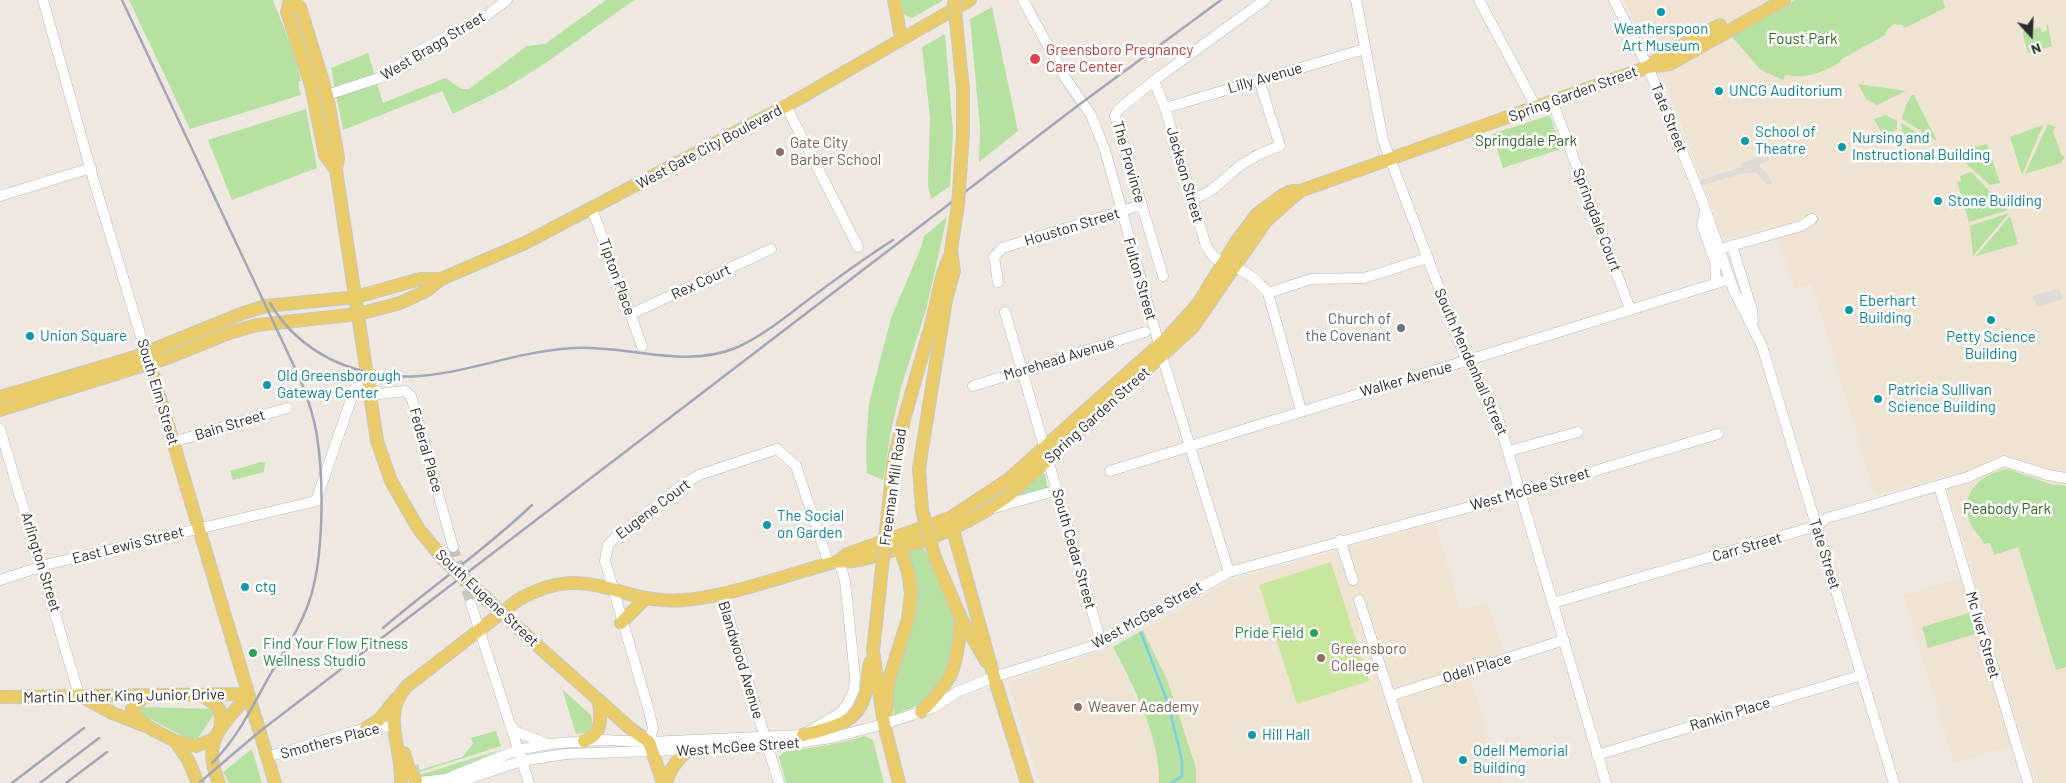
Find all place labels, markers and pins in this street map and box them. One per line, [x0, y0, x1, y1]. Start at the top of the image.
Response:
marker: Weatherspoon Art Museum [1655, 6, 1667, 18]
place label: Weatherspoon Art Museum [1614, 20, 1708, 55]
place label: Greensboro Pregnancy Care Center [1046, 41, 1193, 76]
marker: Greensboro Pregnancy Care Center [1028, 52, 1042, 66]
place label: UNCG Auditorium [1729, 82, 1842, 100]
marker: UNCG Auditorium [1713, 85, 1725, 97]
place label: School of Theatre [1755, 123, 1816, 158]
place label: Nursing and Instructional Building [1852, 129, 1990, 164]
place label: Gate City Barber School [790, 134, 881, 169]
marker: School of Theatre [1739, 135, 1751, 147]
marker: Nursing and Instructional Building [1836, 141, 1848, 153]
marker: Gate City Barber School [774, 146, 786, 158]
place label: Stone Building [1948, 192, 2042, 210]
marker: Stone Building [1932, 195, 1944, 207]
place label: Eberhart Building [1859, 292, 1916, 327]
marker: Eberhart Building [1843, 304, 1855, 316]
place label: Church of the Covenant [1305, 310, 1391, 345]
marker: Petty Science Building [1985, 314, 1997, 326]
marker: Church of the Covenant [1395, 322, 1407, 334]
place label: Union Square [40, 327, 127, 345]
place label: Petty Science Building [1946, 328, 2036, 363]
marker: Union Square [24, 330, 36, 342]
place label: Old Greensborough Gateway Center [277, 367, 401, 402]
marker: Old Greensborough Gateway Center [261, 379, 273, 391]
place label: Patricia Sullivan Science Building [1888, 381, 1996, 416]
marker: Patricia Sullivan Science Building [1872, 393, 1884, 405]
place label: The Social on Garden [777, 507, 844, 542]
marker: The Social on Garden [761, 519, 773, 531]
place label: ctg [255, 578, 276, 596]
marker: ctg [239, 581, 251, 593]
place label: Pride Field [1235, 624, 1304, 642]
marker: Pride Field [1308, 627, 1320, 639]
place label: Find Your Flow Fitness Wellness Studio [263, 635, 408, 670]
place label: Greensboro College [1331, 640, 1407, 675]
marker: Find Your Flow Fitness Wellness Studio [247, 647, 259, 659]
marker: Greensboro College [1315, 652, 1327, 664]
place label: Weaver Academy [1088, 698, 1199, 716]
marker: Weaver Academy [1072, 701, 1084, 713]
place label: Hill Hall [1262, 726, 1310, 744]
marker: Hill Hall [1246, 729, 1258, 741]
place label: Odell Memorial Building [1473, 742, 1568, 777]
marker: Odell Memorial Building [1457, 754, 1469, 766]

